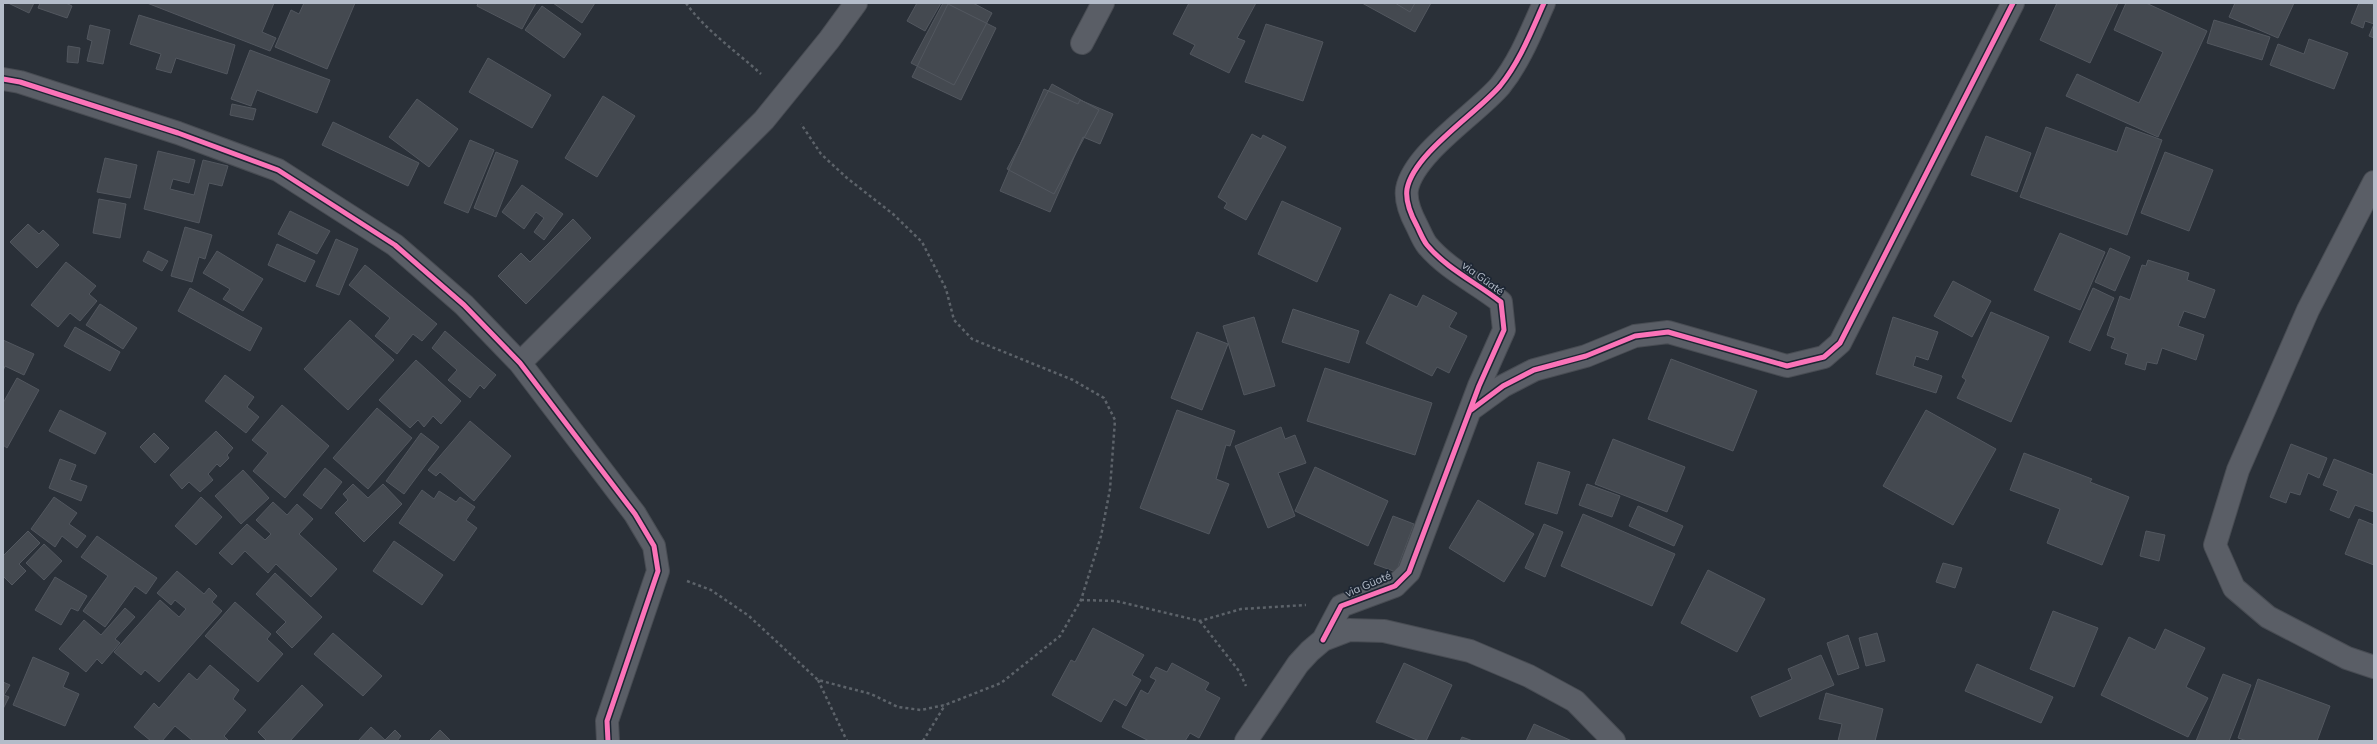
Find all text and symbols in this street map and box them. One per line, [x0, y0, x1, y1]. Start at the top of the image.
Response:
street label: via Güaté [1459, 258, 1507, 298]
street label: via Güaté [1343, 568, 1393, 600]

